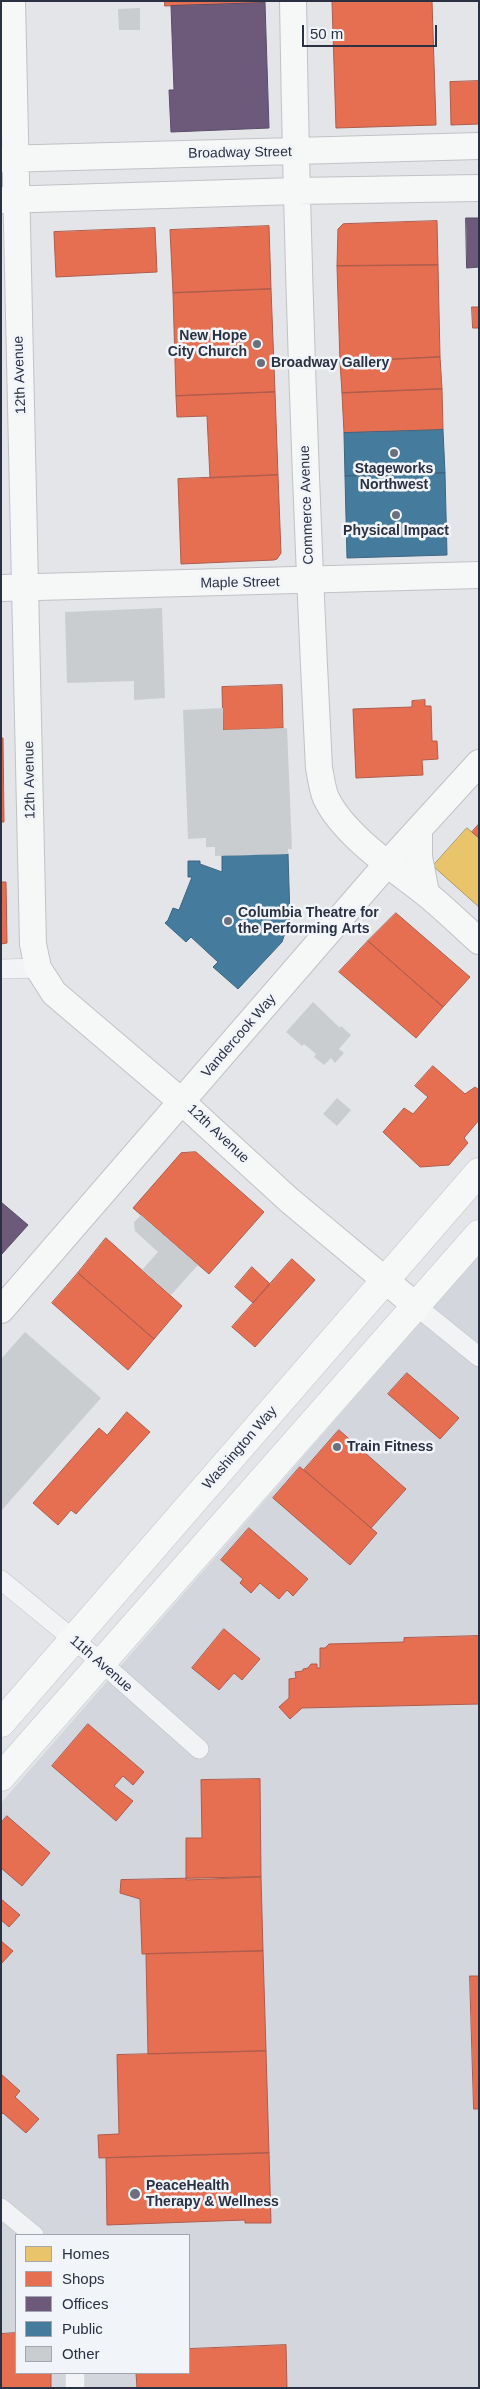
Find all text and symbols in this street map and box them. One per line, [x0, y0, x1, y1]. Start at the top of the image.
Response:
scale bar [305, 15, 440, 47]
text: 50 m [310, 25, 343, 42]
street label: Broadway Street [188, 144, 292, 162]
place label: New Hope City Church [168, 328, 247, 361]
street label: 12th Avenue [10, 336, 30, 414]
marker: New Hope City Church [251, 338, 263, 350]
place label: Broadway Gallery [271, 355, 389, 371]
marker: Broadway Gallery [255, 357, 267, 369]
street label: Commerce Avenue [297, 445, 317, 565]
marker: Stageworks Northwest [388, 447, 400, 459]
place label: Stageworks Northwest [355, 461, 433, 494]
marker: Physical Impact [390, 509, 402, 521]
place label: Physical Impact [343, 523, 449, 539]
street label: Maple Street [200, 574, 280, 592]
street label: 12th Avenue [21, 741, 39, 819]
place label: Columbia Theatre for the Performing Arts [238, 905, 379, 938]
marker: Columbia Theatre for the Performing Arts [222, 915, 234, 927]
street label: Vandercook Way [198, 991, 280, 1081]
street label: 12th Avenue [184, 1101, 252, 1167]
street label: Washington Way [199, 1403, 281, 1493]
place label: Train Fitness [347, 1439, 433, 1455]
marker: Train Fitness [331, 1441, 343, 1453]
street label: 11th Avenue [66, 1632, 136, 1696]
place label: PeaceHealth Therapy & Wellness [146, 2178, 279, 2210]
marker: PeaceHealth Therapy & Wellness [128, 2187, 142, 2201]
legend [15, 2234, 190, 2374]
text: Homes [62, 2245, 110, 2262]
text: Shops [62, 2270, 105, 2287]
text: Offices [62, 2295, 108, 2312]
text: Public [62, 2320, 103, 2337]
text: Other [62, 2345, 100, 2362]

